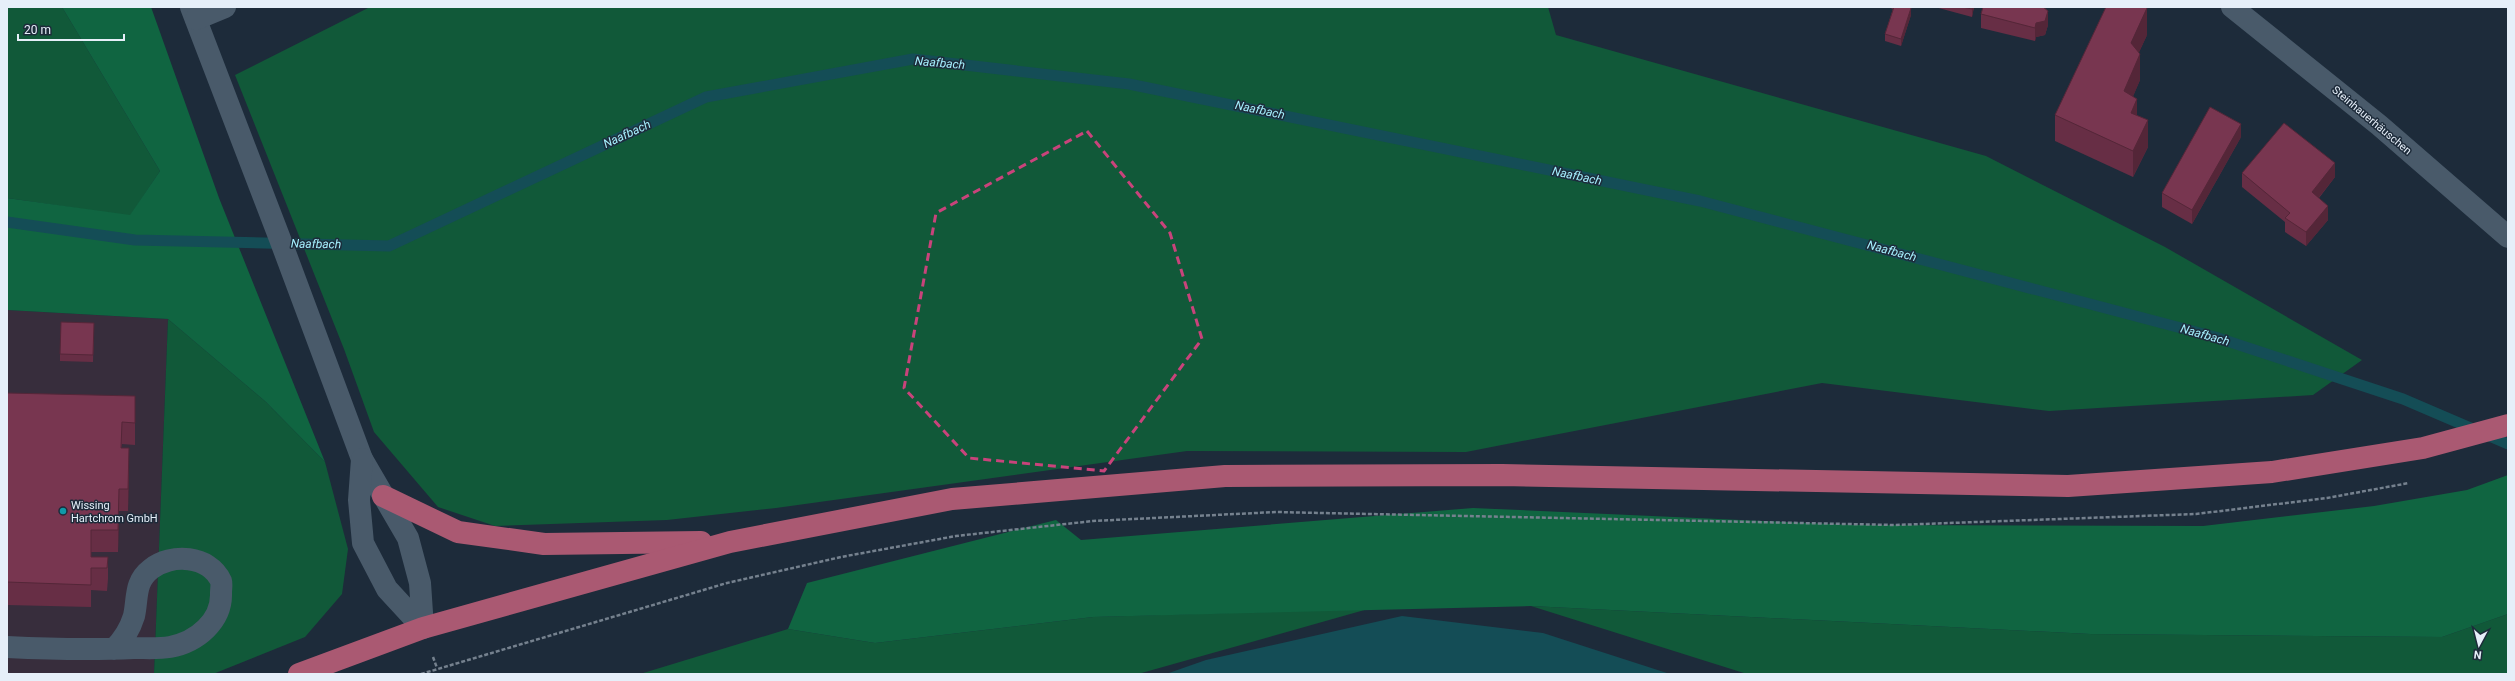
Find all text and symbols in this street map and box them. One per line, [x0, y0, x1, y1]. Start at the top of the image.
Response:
scale bar [18, 16, 124, 42]
text: 20 m [24, 23, 51, 37]
water label: Naafbach [914, 54, 966, 72]
street label: Steinhauerhäuschen [2329, 83, 2414, 157]
water label: Naafbach [1234, 98, 1286, 122]
water label: Naafbach [601, 117, 653, 151]
water label: Naafbach [1551, 164, 1603, 188]
water label: Naafbach [291, 237, 341, 251]
water label: Naafbach [1866, 238, 1918, 264]
water label: Naafbach [2179, 321, 2231, 349]
place label: Wissing Hartchrom GmbH [71, 499, 158, 525]
marker: Wissing Hartchrom GmbH [58, 506, 68, 516]
north arrow [2459, 625, 2499, 665]
text: N [2473, 647, 2482, 661]

